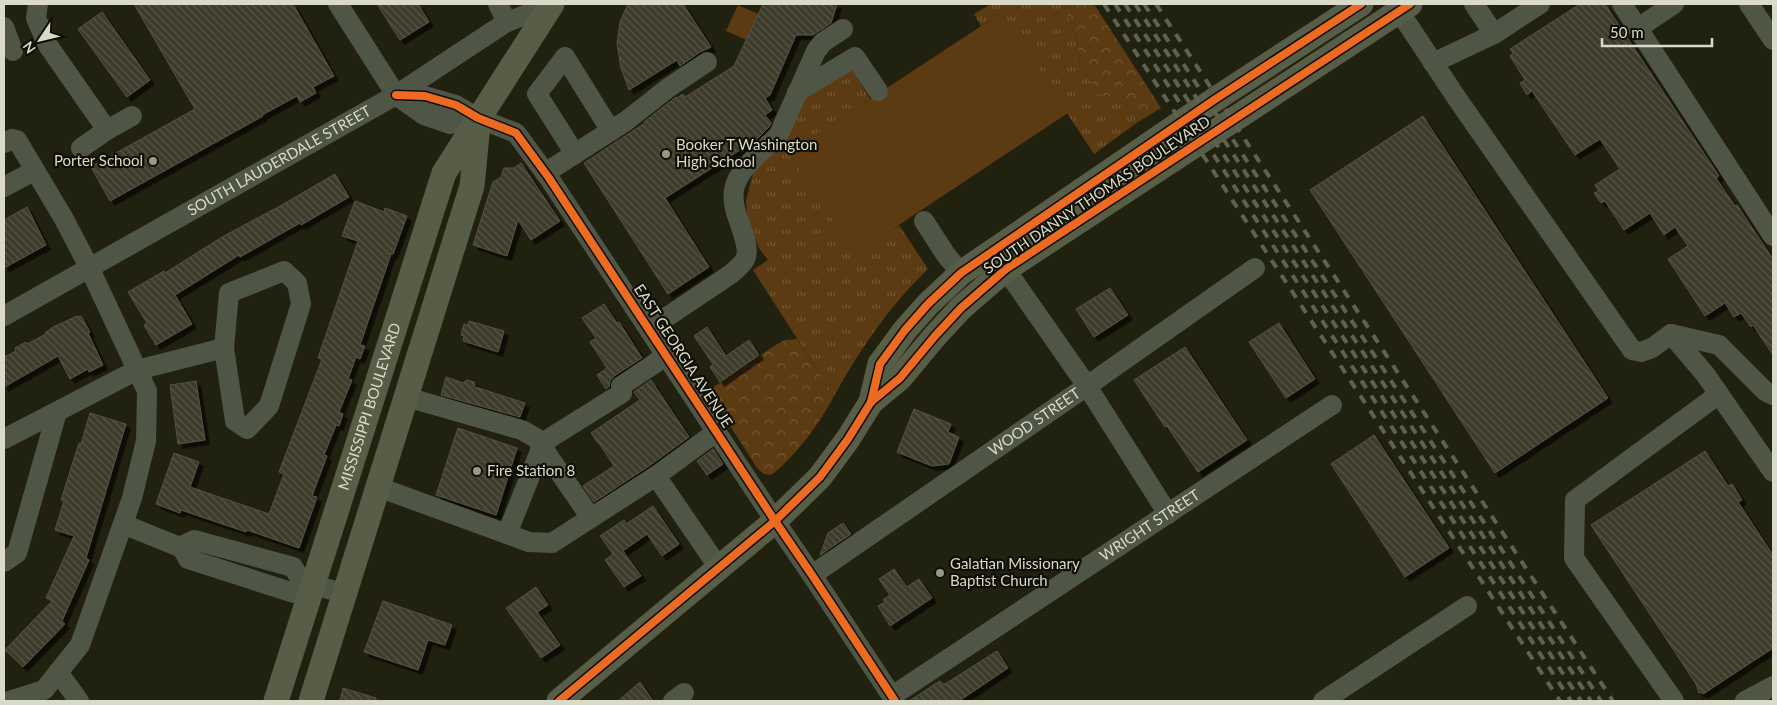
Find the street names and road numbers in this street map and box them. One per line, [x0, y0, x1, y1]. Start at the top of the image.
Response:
street label: SOUTH LAUDERDALE STREET [184, 101, 374, 219]
street label: SOUTH DANNY THOMAS BOULEVARD [980, 111, 1213, 277]
street label: EAST GEORGIA AVENUE [631, 280, 737, 431]
street label: MISSISSIPPI BOULEVARD [334, 320, 404, 492]
street label: WOOD STREET [985, 383, 1083, 459]
street label: WRIGHT STREET [1096, 485, 1203, 564]

